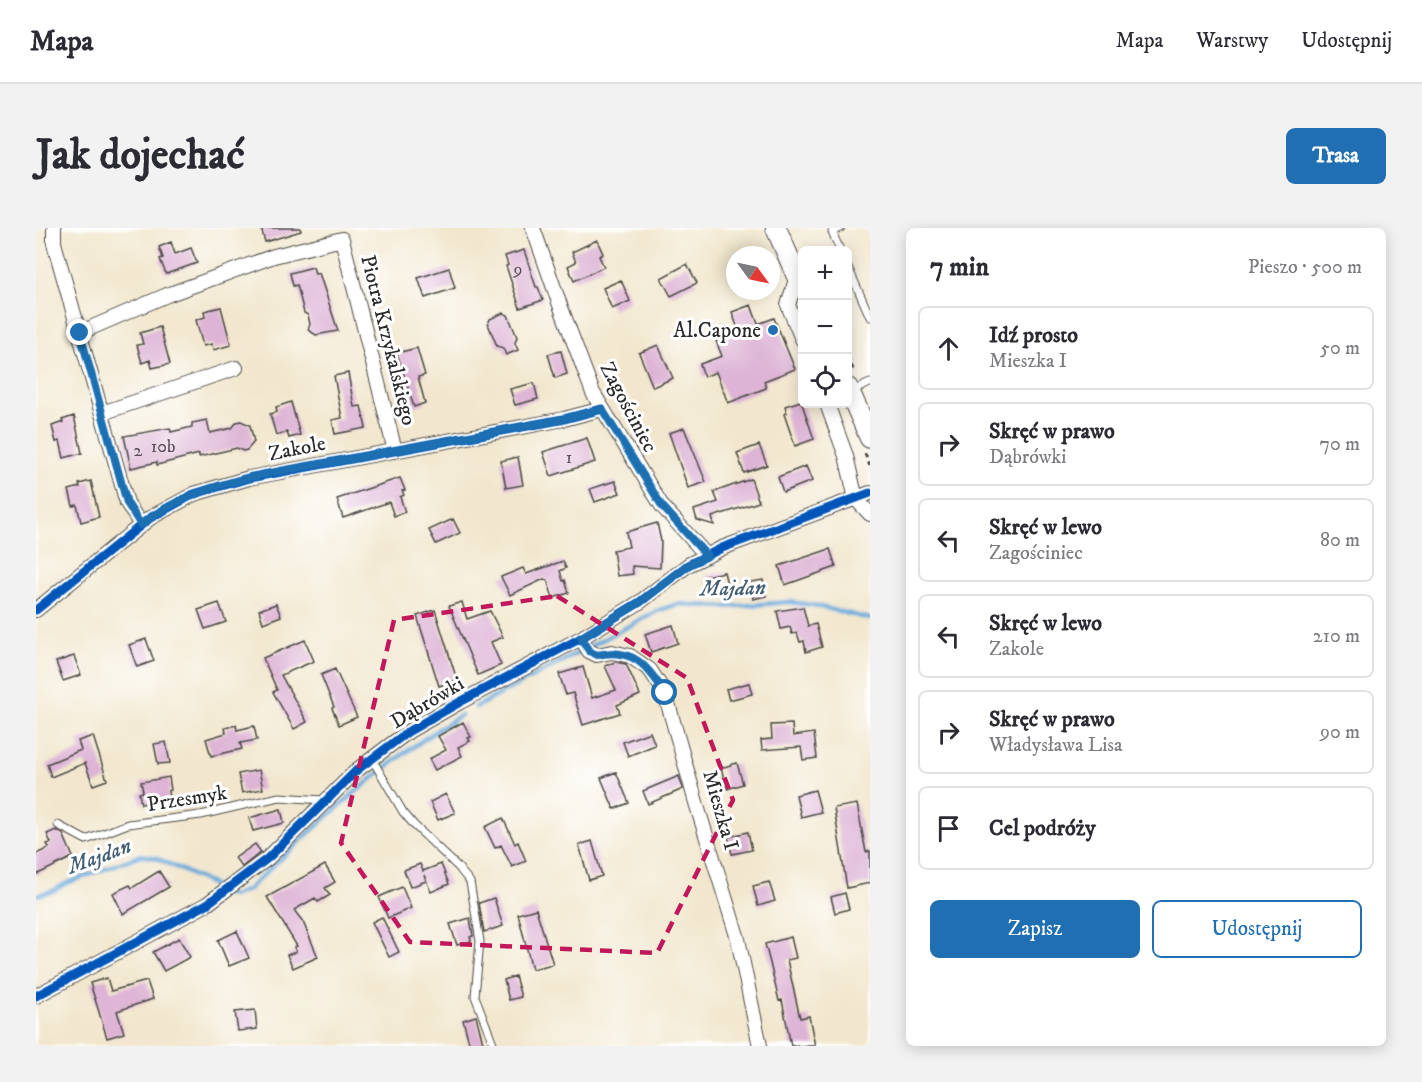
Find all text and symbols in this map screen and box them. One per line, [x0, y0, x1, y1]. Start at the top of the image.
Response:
text: Mapa [30, 24, 93, 59]
text: Mapa [1116, 28, 1163, 54]
text: Warstwy [1196, 28, 1268, 54]
text: Udostępnij [1301, 28, 1392, 54]
button: Trasa [1286, 128, 1386, 184]
text: Jak dojechać [36, 130, 244, 182]
north arrow [726, 246, 780, 300]
map controls [798, 246, 852, 408]
button: + [798, 246, 852, 300]
text: 7 min [930, 251, 989, 284]
street label: Piotra Krzykalskiego [354, 252, 422, 428]
text: Pieszo · 500 m [1248, 255, 1362, 280]
house number: 9 [513, 259, 522, 281]
button: − [798, 300, 852, 354]
place label: Al.Capone [673, 318, 761, 344]
route end [66, 319, 92, 345]
text: Idź prosto [989, 322, 1078, 349]
marker: Al.Capone [766, 323, 780, 337]
icon: ahead [932, 332, 965, 365]
text: 50 m [1320, 336, 1360, 361]
text: Mieszka I [989, 349, 1067, 374]
button: locate [798, 354, 852, 408]
street label: Zagościniec [594, 358, 663, 457]
text: Skręć w prawo [989, 418, 1115, 445]
icon: right [932, 428, 965, 461]
street label: Zakole [266, 431, 328, 467]
text: 70 m [1319, 432, 1360, 457]
house number: 10b [151, 436, 175, 458]
house number: 2 [134, 440, 143, 462]
text: Dąbrówki [989, 445, 1066, 470]
house number: 1 [566, 447, 572, 469]
text: Skręć w lewo [989, 514, 1102, 541]
icon: left [932, 524, 965, 557]
text: 80 m [1320, 528, 1360, 553]
text: Zagościniec [989, 541, 1083, 566]
water label: Majdan [698, 574, 766, 603]
text: Skręć w lewo [989, 610, 1102, 637]
icon: left [932, 620, 965, 653]
text: 210 m [1313, 624, 1360, 649]
text: Zakole [989, 637, 1044, 662]
street label: Dąbrówki [386, 671, 469, 735]
route start [651, 679, 677, 705]
text: Skręć w prawo [989, 706, 1115, 733]
icon: right [932, 716, 965, 749]
text: 90 m [1320, 720, 1360, 745]
text: Władysława Lisa [989, 733, 1123, 758]
street label: Mieszka I [696, 767, 744, 853]
street label: Przesmyk [145, 780, 230, 818]
icon: arrive [932, 812, 965, 845]
text: Cel podróży [989, 815, 1096, 842]
water label: Majdan [62, 832, 135, 881]
button: Zapisz [930, 900, 1140, 958]
button: Udostępnij [1152, 900, 1362, 958]

